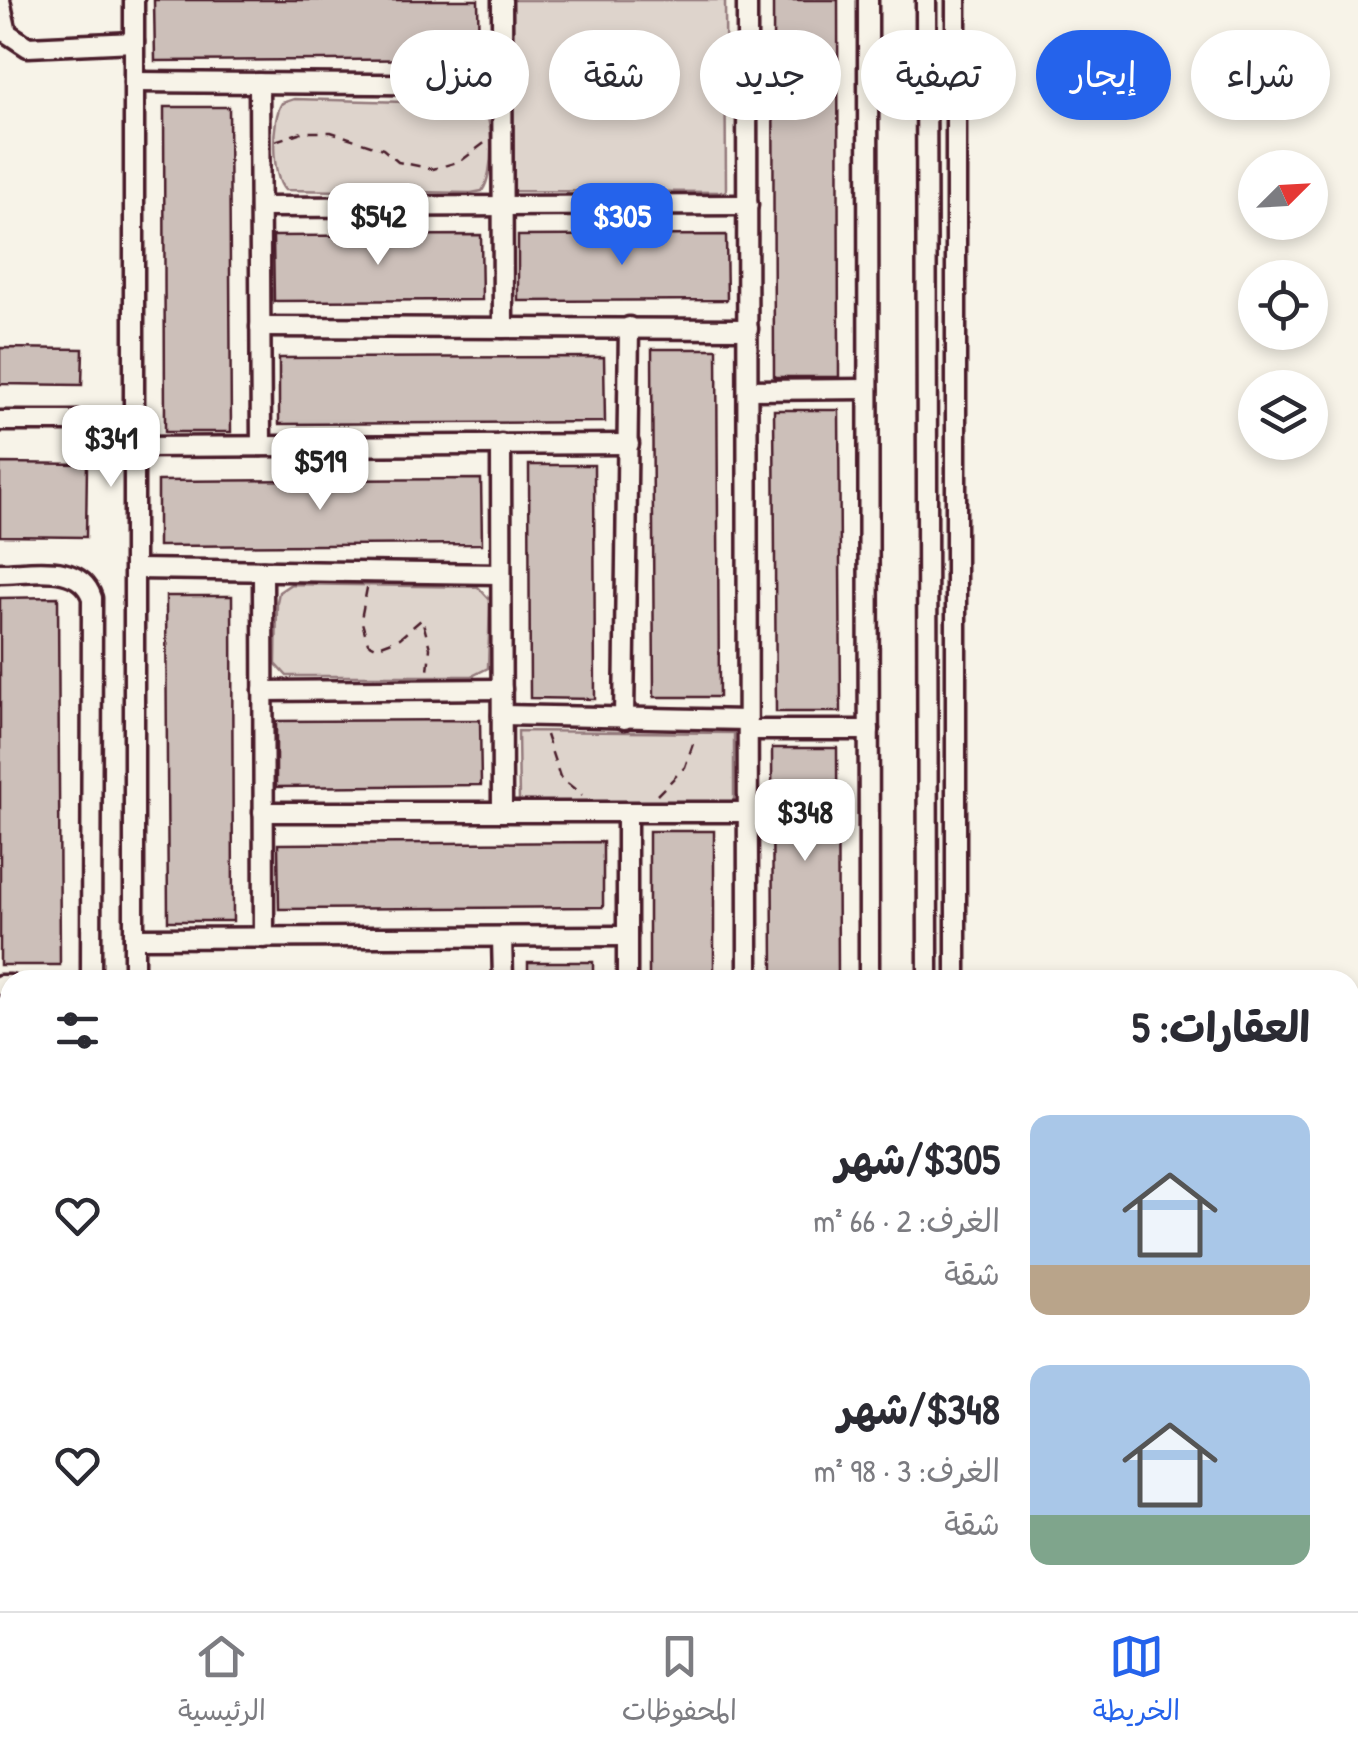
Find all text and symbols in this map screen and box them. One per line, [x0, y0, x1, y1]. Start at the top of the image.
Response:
chip: منزل [390, 30, 529, 120]
chip: شقة [549, 30, 680, 120]
chip: جديد [700, 30, 841, 120]
chip: تصفية [861, 30, 1016, 120]
chip: إيجار [1036, 30, 1171, 120]
chip: شراء [1191, 30, 1330, 120]
north arrow [1238, 150, 1328, 240]
map controls [1238, 150, 1328, 460]
pin: $542 [319, 183, 437, 268]
pin: $305 [563, 183, 681, 268]
text: $542 [350, 194, 406, 237]
text: $305 [593, 194, 651, 237]
button: locate [1238, 260, 1328, 350]
button: layers [1238, 370, 1328, 460]
pin: $341 [52, 405, 170, 490]
text: $341 [84, 416, 138, 459]
pin: $519 [261, 428, 379, 513]
text: $519 [293, 439, 347, 482]
pin: $348 [746, 779, 864, 864]
text: $348 [777, 790, 833, 833]
text: العقارات: 5 [1132, 998, 1310, 1055]
icon: filters [50, 1003, 105, 1058]
text: $305/شهر [836, 1130, 1000, 1187]
icon: home [1110, 1155, 1230, 1275]
icon: heart [50, 1188, 105, 1243]
text: الغرف: 2 · 66 m² [813, 1199, 1000, 1242]
text: شقة [944, 1252, 1000, 1295]
text: $348/شهر [838, 1380, 1000, 1437]
icon: home [1110, 1405, 1230, 1525]
icon: heart [50, 1438, 105, 1493]
text: الغرف: 3 · 98 m² [814, 1449, 1000, 1492]
text: شقة [944, 1502, 1000, 1545]
tab: الرئيسية [178, 1629, 266, 1735]
tab: المحفوظات [622, 1629, 737, 1735]
tab: الخريطة [1093, 1629, 1180, 1735]

